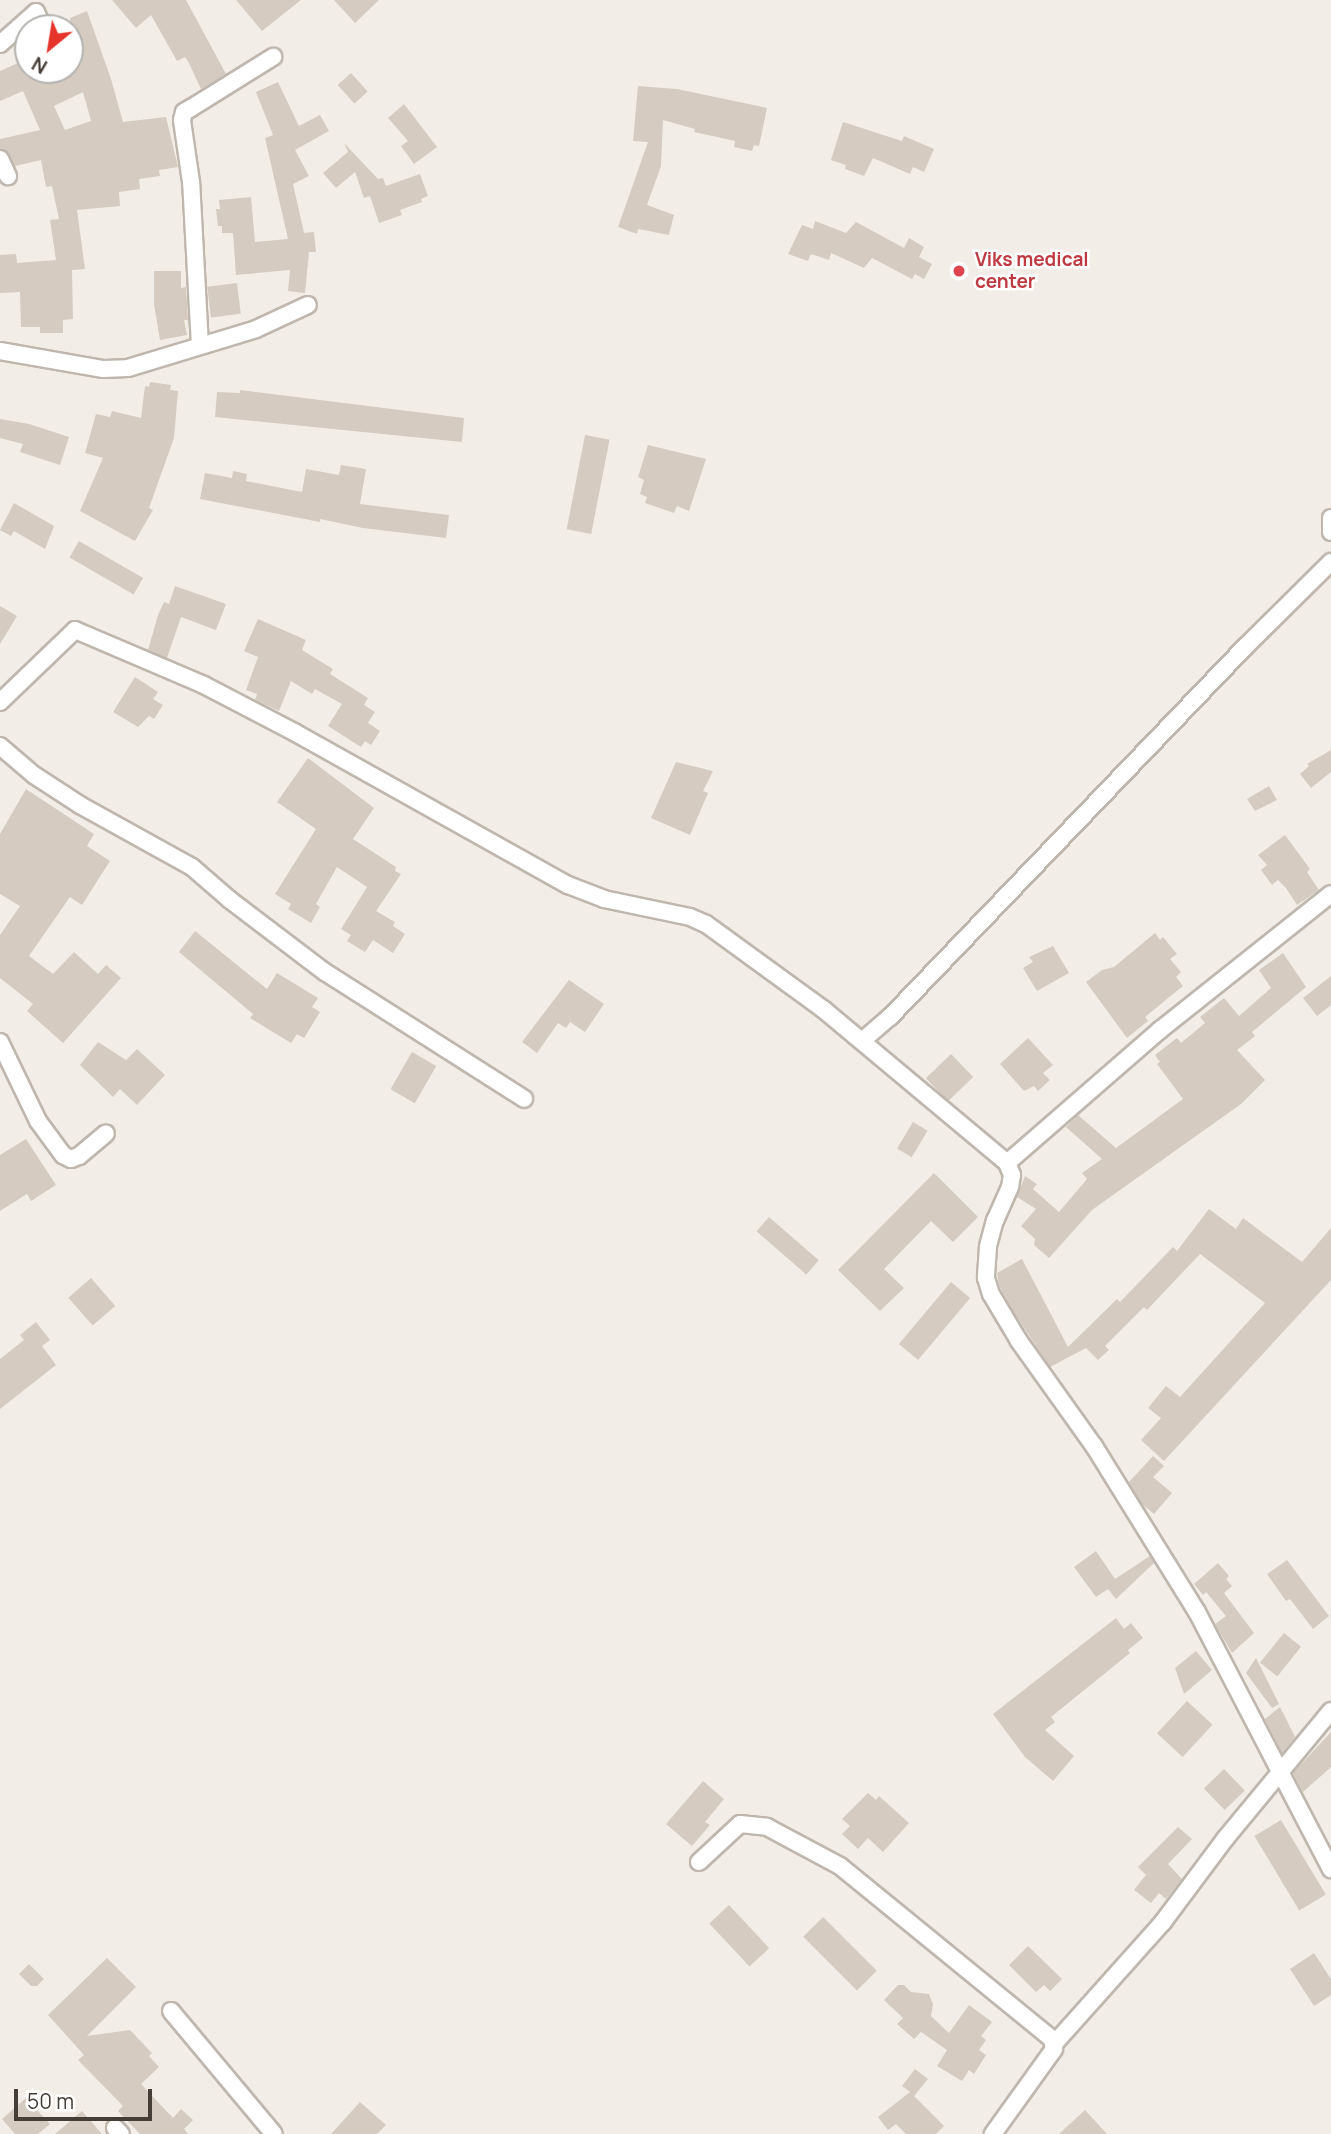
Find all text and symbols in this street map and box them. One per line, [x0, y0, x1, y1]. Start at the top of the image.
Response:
north arrow [14, 14, 84, 84]
text: N [27, 51, 52, 80]
place label: Viks medical center [975, 249, 1089, 293]
marker: Viks medical center [949, 261, 969, 281]
scale bar [18, 2074, 156, 2118]
text: 50 m [27, 2087, 74, 2115]

